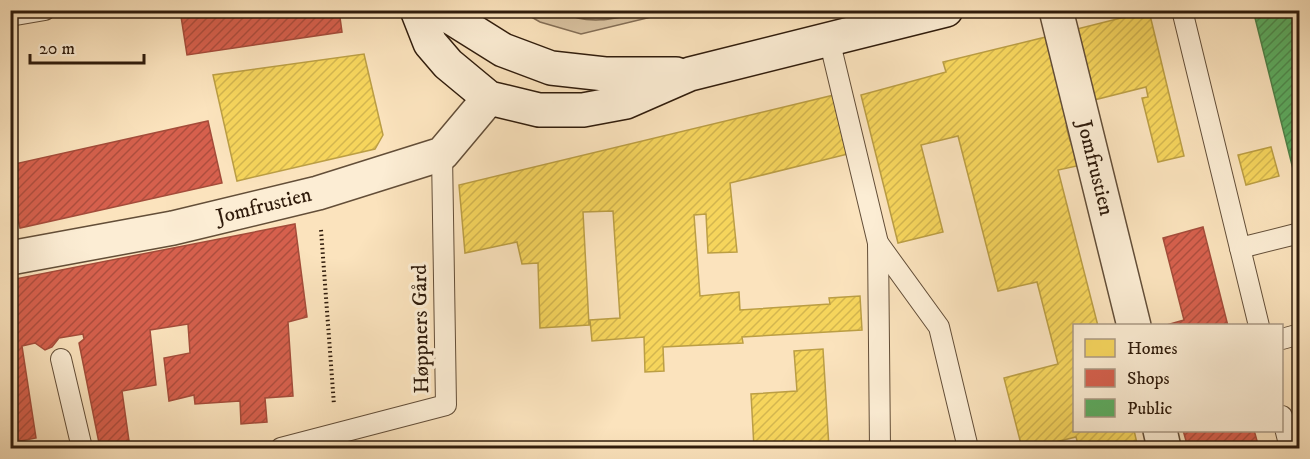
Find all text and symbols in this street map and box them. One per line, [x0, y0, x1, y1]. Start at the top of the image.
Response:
scale bar [30, 27, 144, 65]
text: 20 m [39, 38, 75, 60]
street label: Jomfrustien [1070, 116, 1119, 218]
street label: Jomfrustien [212, 182, 314, 231]
street label: Høppners Gård [407, 264, 435, 394]
legend [1073, 324, 1283, 432]
text: Homes [1127, 338, 1178, 360]
text: Shops [1127, 368, 1170, 390]
text: Public [1127, 398, 1173, 420]

